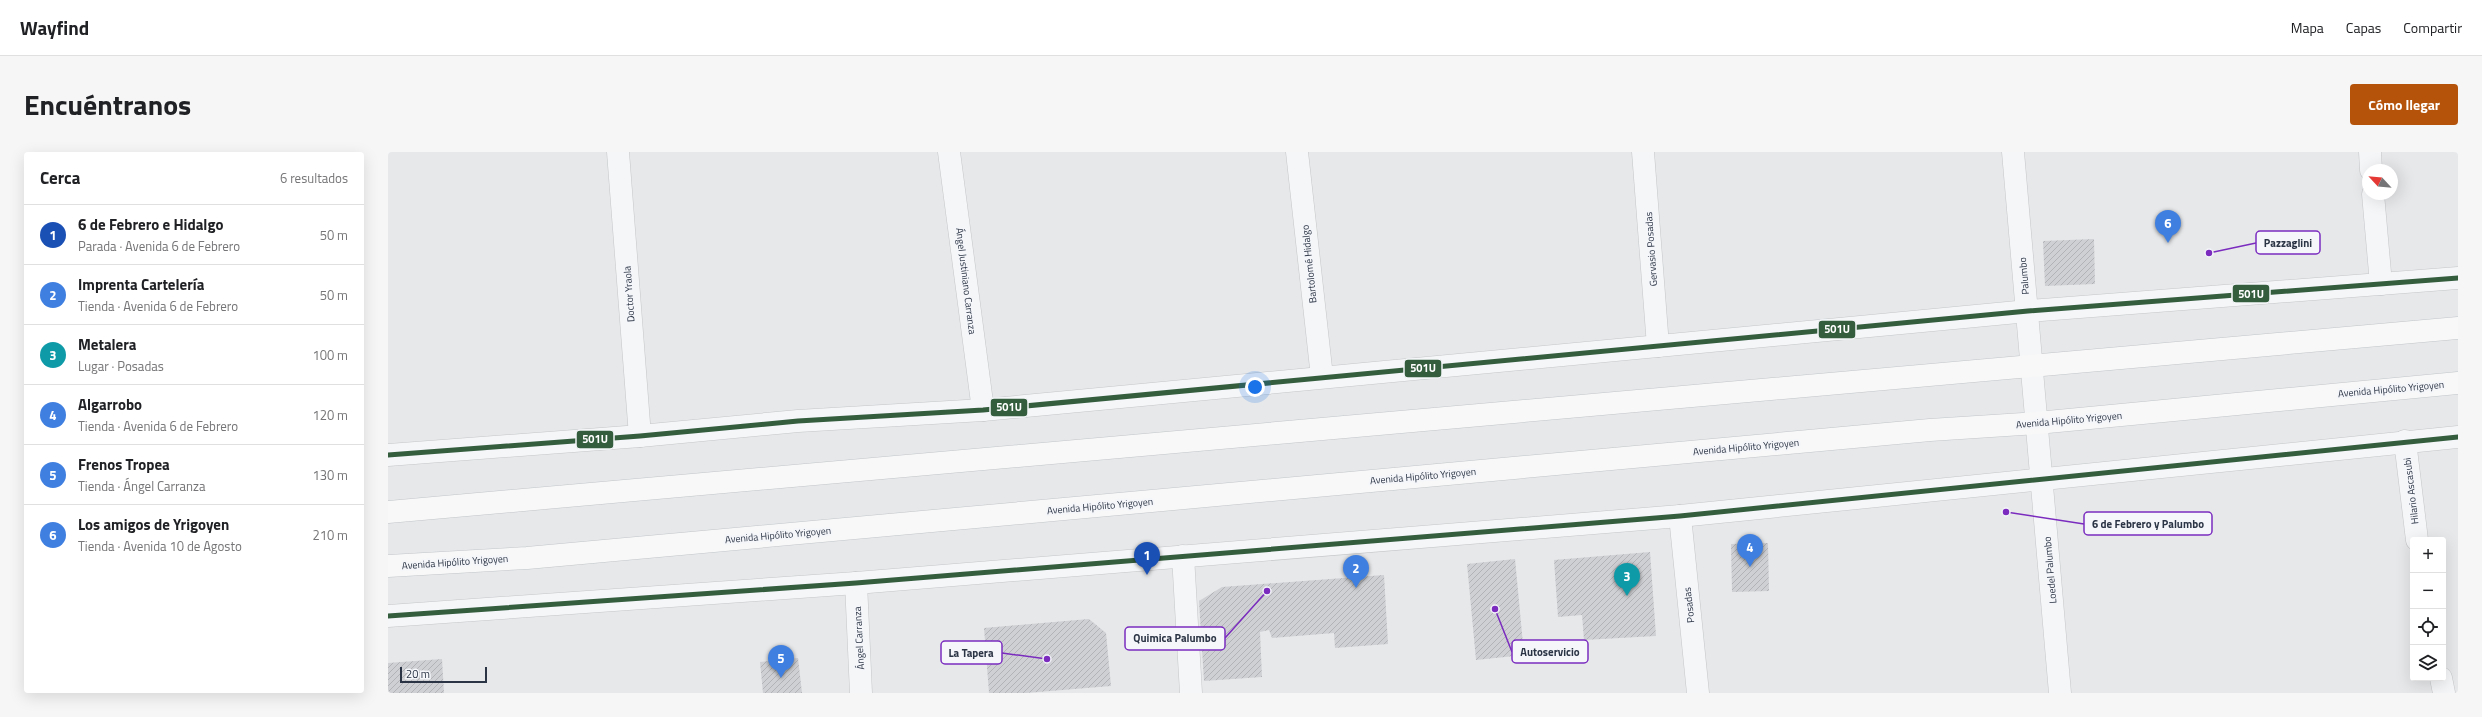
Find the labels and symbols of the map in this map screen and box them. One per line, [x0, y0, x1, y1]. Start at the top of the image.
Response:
north arrow [2362, 164, 2398, 200]
pin: 6 [2155, 210, 2181, 243]
street label: Gervasio Posadas [1641, 211, 1661, 287]
street label: Bartolomé Hidalgo [1297, 224, 1321, 304]
street label: Ángel Justiniano Carranza [952, 227, 980, 335]
callout: Pazzaglini [2256, 231, 2320, 254]
text: Pazzaglini [2264, 235, 2312, 251]
street label: Palumbo [2015, 257, 2033, 295]
street label: Doctor Yraola [620, 265, 638, 323]
line badge: 501U [2232, 284, 2270, 303]
text: 501U [2238, 286, 2264, 302]
line badge: 501U [1818, 320, 1856, 339]
text: 501U [1824, 321, 1850, 337]
line badge: 501U [1404, 359, 1442, 378]
text: 501U [1410, 360, 1436, 376]
your location [1245, 377, 1265, 397]
street label: Avenida Hipólito Yrigoyen [2337, 377, 2445, 401]
line badge: 501U [990, 398, 1028, 417]
text: 501U [996, 399, 1022, 415]
street label: Avenida Hipólito Yrigoyen [2015, 408, 2123, 432]
line badge: 501U [576, 430, 614, 449]
text: 501U [582, 431, 608, 447]
street label: Avenida Hipólito Yrigoyen [1692, 435, 1800, 459]
street label: Hilario Ascasubi [2399, 457, 2423, 525]
street label: Avenida Hipólito Yrigoyen [1369, 464, 1477, 488]
street label: Avenida Hipólito Yrigoyen [1046, 494, 1154, 518]
callout: 6 de Febrero y Palumbo [2084, 512, 2212, 535]
text: 6 de Febrero y Palumbo [2092, 516, 2204, 532]
street label: Avenida Hipólito Yrigoyen [724, 523, 832, 547]
pin: 4 [1737, 534, 1763, 567]
street label: Loedel Palumbo [2040, 536, 2060, 604]
pin: 1 [1134, 542, 1160, 575]
street label: Avenida Hipólito Yrigoyen [401, 551, 509, 573]
pin: 2 [1343, 555, 1369, 588]
pin: 3 [1614, 563, 1640, 596]
street label: Posadas [1680, 586, 1698, 624]
street label: Ángel Carranza [850, 606, 868, 670]
callout: Quimica Palumbo [1125, 627, 1225, 650]
text: Quimica Palumbo [1133, 630, 1217, 646]
callout: Autoservicio [1512, 640, 1588, 663]
callout: La Tapera [941, 641, 1002, 664]
text: Autoservicio [1520, 644, 1580, 660]
pin: 5 [768, 645, 794, 678]
text: La Tapera [948, 645, 994, 661]
scale bar [400, 665, 487, 684]

